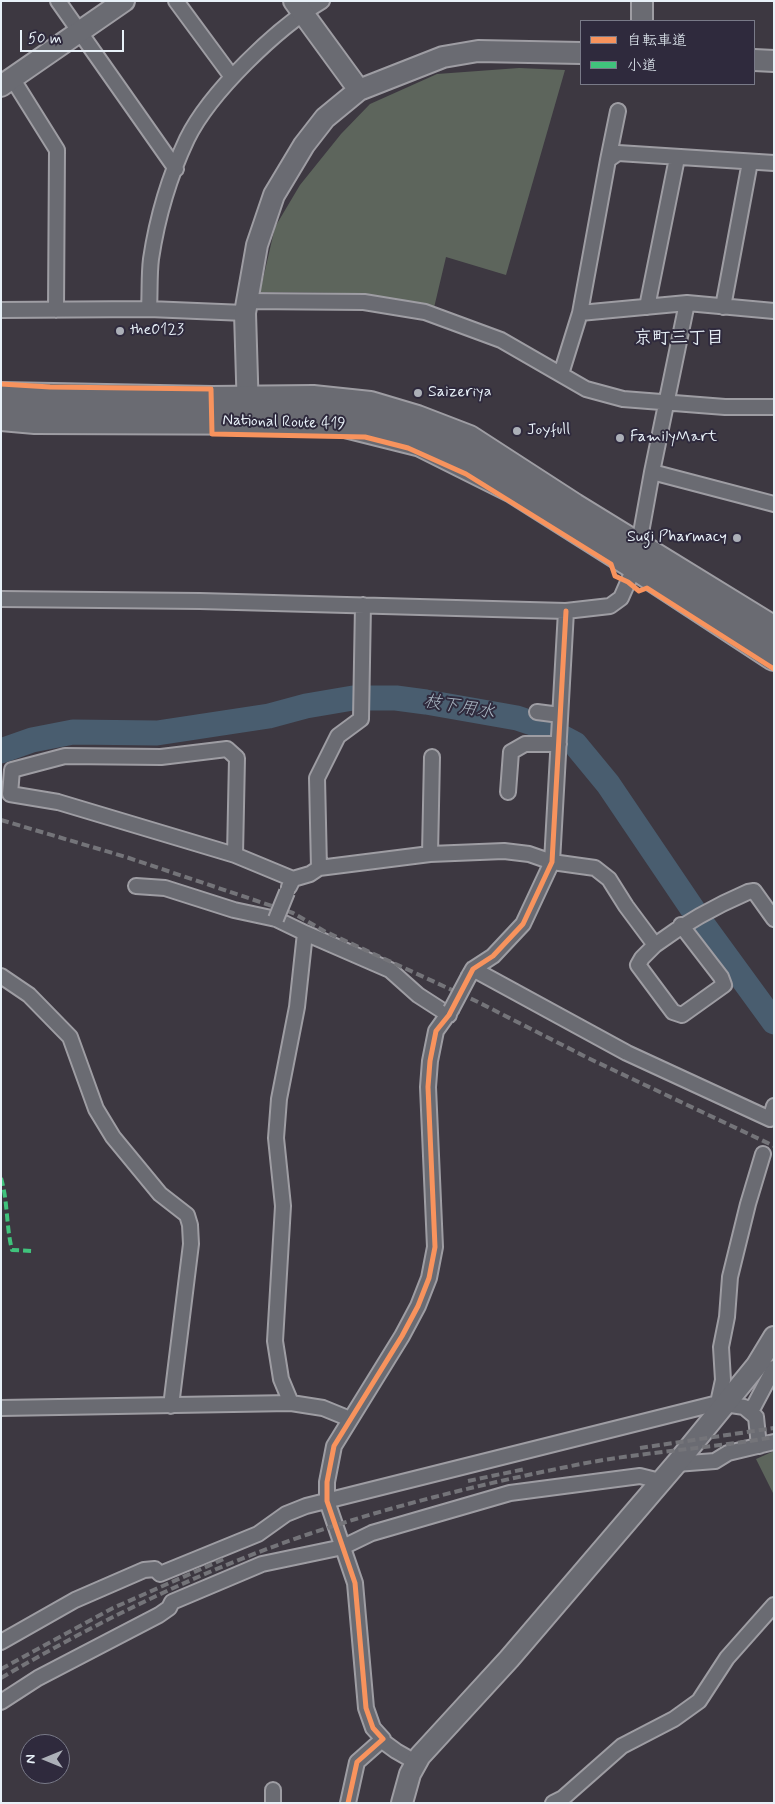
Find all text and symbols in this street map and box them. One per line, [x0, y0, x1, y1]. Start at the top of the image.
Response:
scale bar [22, 20, 126, 52]
legend [580, 20, 755, 85]
text: 50 m [28, 29, 62, 49]
text: 自転車道 [627, 31, 687, 51]
text: 小道 [627, 56, 657, 76]
place label: the0123 [130, 321, 184, 341]
marker: the0123 [114, 325, 126, 337]
district label: 京町三丁目 [634, 328, 724, 350]
place label: Saizeriya [428, 383, 491, 403]
marker: Saizeriya [412, 387, 424, 399]
street label: National Route 419 [222, 411, 346, 435]
place label: Joyfull [527, 421, 570, 441]
marker: Joyfull [511, 425, 523, 437]
place label: FamilyMart [630, 428, 717, 448]
marker: FamilyMart [614, 432, 626, 444]
place label: Sugi Pharmacy [627, 528, 727, 548]
marker: Sugi Pharmacy [731, 532, 743, 544]
water label: 枝下用水 [422, 691, 496, 725]
north arrow [20, 1734, 70, 1784]
text: N [22, 1754, 40, 1764]

